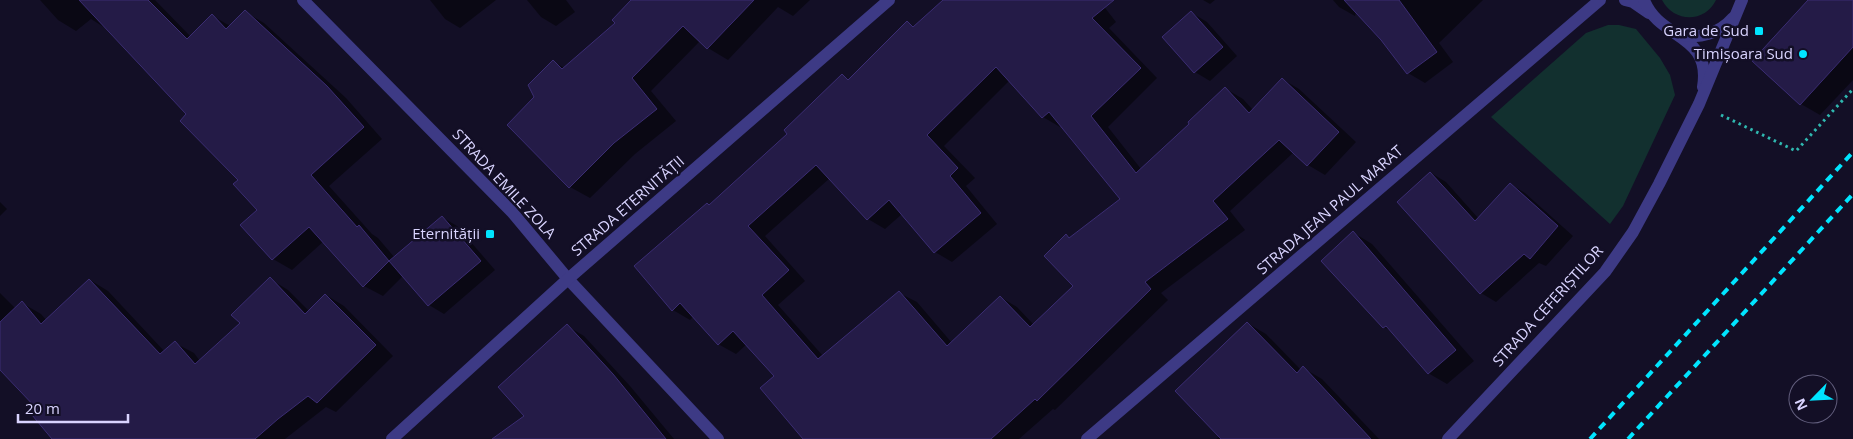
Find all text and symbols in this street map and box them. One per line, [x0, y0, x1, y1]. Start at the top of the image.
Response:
place label: Gara de Sud [1663, 20, 1749, 40]
marker: Gara de Sud [1753, 25, 1765, 37]
place label: Timișoara Sud [1694, 43, 1793, 63]
marker: Timișoara Sud [1797, 48, 1809, 60]
street label: STRADA EMILE ZOLA [449, 124, 561, 243]
street label: STRADA JEAN PAUL MARAT [1252, 140, 1407, 278]
street label: STRADA ETERNITĂȚII [567, 151, 688, 260]
place label: Eternității [412, 223, 480, 243]
marker: Eternității [484, 228, 496, 240]
street label: STRADA CEFERIȘTILOR [1488, 240, 1607, 370]
north arrow [1788, 374, 1838, 424]
scale bar [18, 392, 128, 424]
text: N [1790, 395, 1812, 414]
text: 20 m [25, 398, 60, 418]

